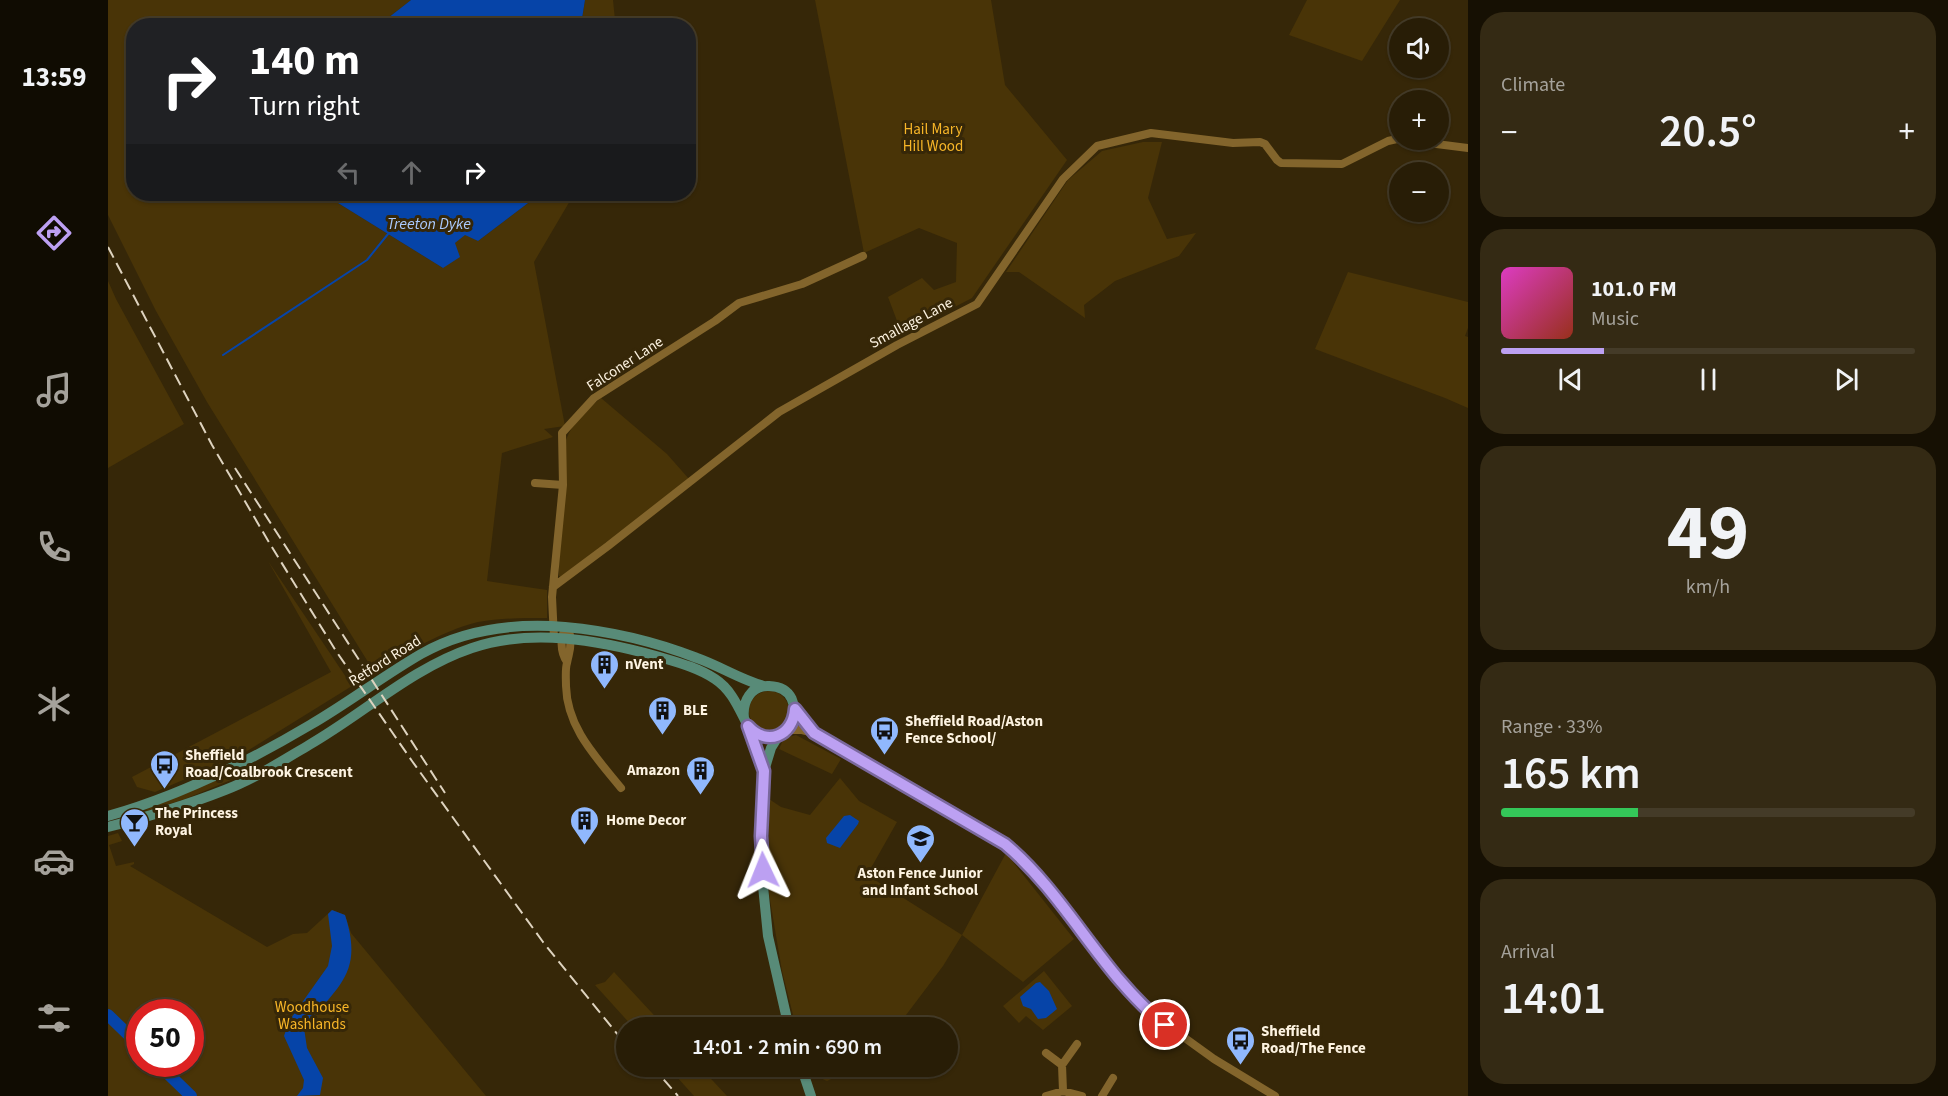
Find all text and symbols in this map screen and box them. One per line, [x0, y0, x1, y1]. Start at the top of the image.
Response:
map controls [1389, 18, 1449, 222]
button: sound [1389, 18, 1449, 78]
text: 140 m [249, 31, 360, 91]
icon: right [150, 42, 228, 120]
text: 13:59 [21, 58, 87, 97]
text: Climate [1501, 71, 1565, 99]
text: Turn right [249, 87, 360, 126]
button: + [1389, 90, 1449, 150]
text: 20.5° [1659, 100, 1757, 164]
text: − [1501, 109, 1517, 156]
text: + [1899, 109, 1915, 156]
park label: Hail Mary Hill Wood [903, 119, 963, 157]
icon: left [332, 156, 365, 189]
icon: ahead [395, 156, 428, 189]
icon: right [458, 156, 491, 189]
button: − [1389, 162, 1449, 222]
icon: directions [33, 212, 75, 254]
water label: Treeton Dyke [387, 213, 471, 235]
text: 101.0 FM [1591, 273, 1677, 305]
street label: Smallage Lane [866, 292, 956, 354]
text: Music [1591, 305, 1639, 333]
street label: Falconer Lane [583, 331, 667, 397]
icon: previous [1554, 363, 1587, 396]
icon: pause [1692, 363, 1725, 396]
icon: next [1830, 363, 1863, 396]
icon: music [33, 369, 75, 411]
text: 49 [1667, 478, 1749, 589]
icon: phone [33, 526, 75, 568]
text: km/h [1686, 573, 1730, 601]
street label: Retford Road [345, 630, 425, 692]
building icon: nVent [588, 648, 620, 690]
place label: nVent [625, 654, 664, 675]
icon: climate [33, 683, 75, 725]
building icon: BLE [646, 694, 678, 736]
place label: BLE [683, 700, 708, 721]
place label: Sheffield Road/Aston Fence School/ [905, 711, 1043, 749]
text: Range · 33% [1501, 713, 1602, 741]
bus stop icon: Sheffield Road/Aston Fence School/ [868, 714, 900, 756]
text: 165 km [1501, 742, 1641, 806]
place label: Sheffield Road/Coalbrook Crescent [185, 745, 353, 783]
bus stop icon: Sheffield Road/Coalbrook Crescent [148, 748, 180, 790]
building icon: Amazon [685, 754, 717, 796]
place label: Amazon [626, 760, 680, 781]
place label: The Princess Royal [155, 803, 238, 841]
building icon: Home Decor [569, 804, 601, 846]
bar icon: The Princess Royal [118, 806, 150, 848]
place label: Home Decor [606, 810, 686, 831]
school or university icon: Aston Fence Junior and Infant School [904, 822, 936, 864]
position arrow [731, 838, 795, 902]
icon: car [33, 840, 75, 882]
place label: Aston Fence Junior and Infant School [856, 863, 983, 901]
text: Arrival [1501, 938, 1555, 966]
text: 14:01 [1501, 967, 1606, 1031]
icon: filters [33, 997, 75, 1039]
park label: Woodhouse Washlands [275, 997, 349, 1035]
speed limit sign: 50 [126, 999, 204, 1077]
pin [1139, 999, 1190, 1050]
icon: arrive [1148, 1008, 1181, 1041]
place label: Sheffield Road/The Fence [1261, 1021, 1366, 1059]
bus stop icon: Sheffield Road/The Fence [1224, 1024, 1256, 1066]
text: 14:01 · 2 min · 690 m [692, 1031, 882, 1063]

